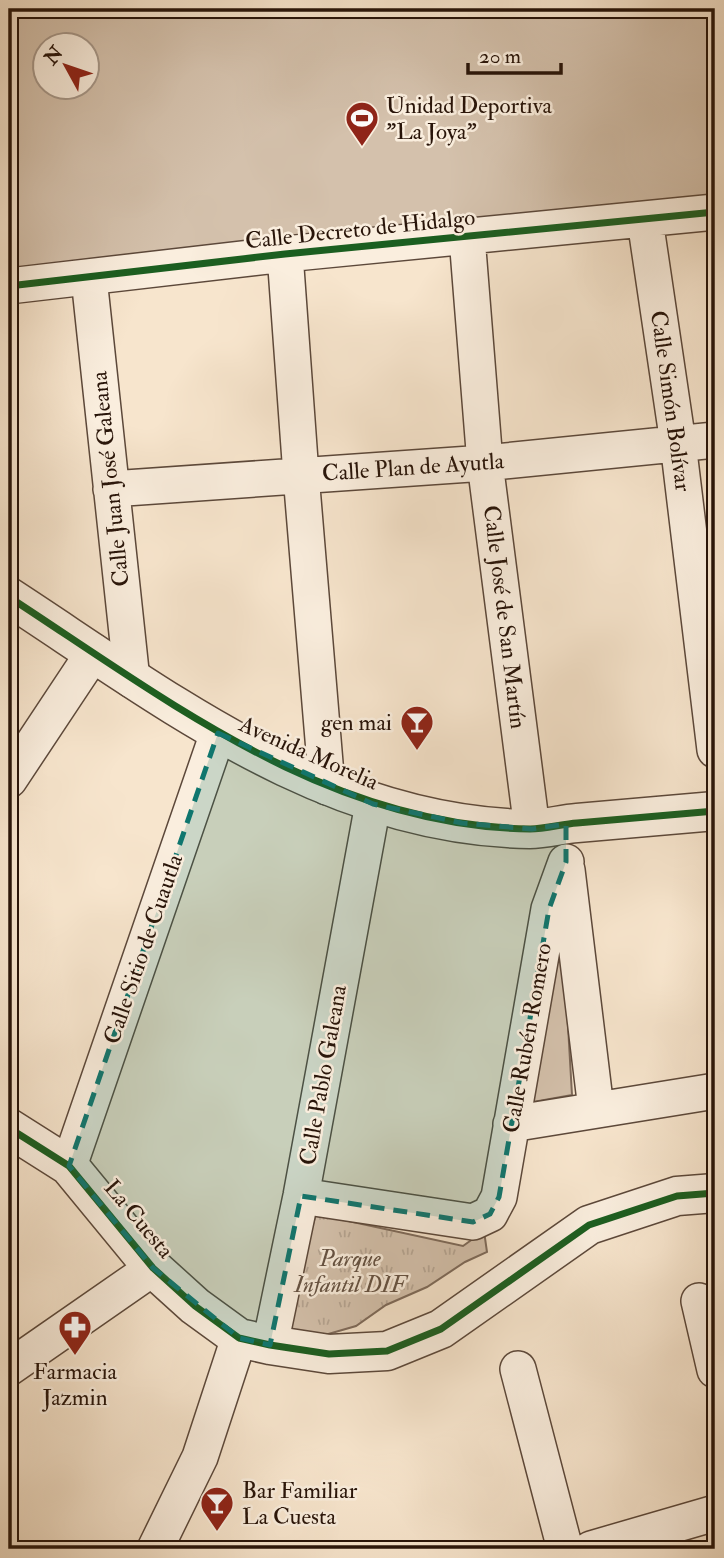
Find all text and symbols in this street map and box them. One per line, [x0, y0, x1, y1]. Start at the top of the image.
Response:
north arrow [32, 32, 102, 102]
scale bar [468, 32, 561, 76]
text: N [38, 41, 69, 71]
text: 20 m [479, 43, 521, 70]
place label: Unidad Deportiva "La Joya" [386, 91, 552, 146]
sports icon: Unidad Deportiva "La Joya" [343, 99, 381, 148]
street label: Calle Decreto de Hidalgo [244, 203, 476, 255]
street label: Calle Simón Bolívar [644, 309, 698, 494]
street label: Calle Juan José Galeana [84, 369, 136, 588]
street label: Calle Plan de Ayutla [321, 446, 506, 488]
street label: Calle José de San Martín [477, 504, 533, 731]
bar icon: gen mai [398, 703, 436, 752]
place label: gen mai [321, 708, 392, 737]
street label: Avenida Morelia [234, 709, 384, 797]
street label: Calle Sitio de Cuautla [97, 850, 189, 1048]
street label: Calle Rubén Romero [496, 941, 558, 1135]
street label: Calle Pablo Galeana [293, 982, 353, 1167]
street label: La Cuesta [98, 1174, 181, 1265]
park label: Parque Infantil DIF [293, 1244, 409, 1299]
pharmacy icon: Farmacia Jazmin [56, 1308, 94, 1357]
place label: Farmacia Jazmin [33, 1357, 118, 1412]
place label: Bar Familiar La Cuesta [242, 1476, 358, 1531]
bar icon: Bar Familiar La Cuesta [198, 1484, 236, 1533]

